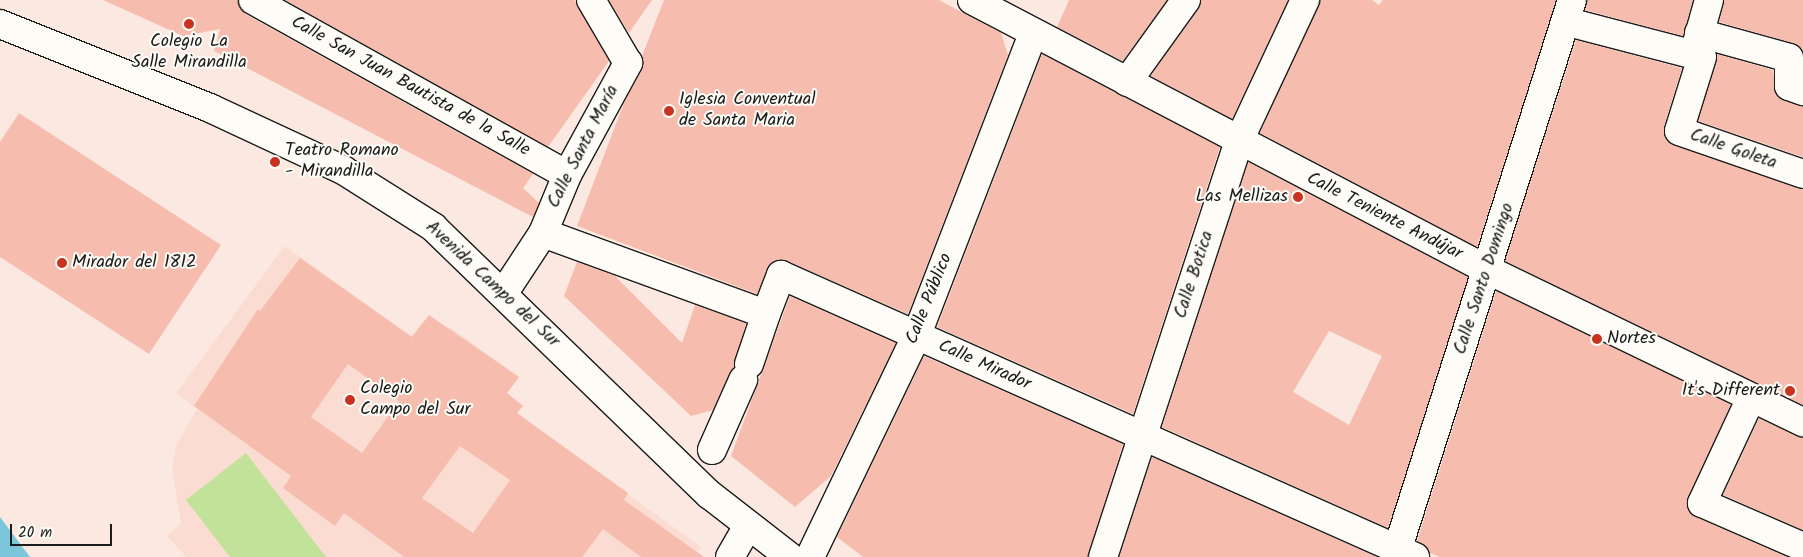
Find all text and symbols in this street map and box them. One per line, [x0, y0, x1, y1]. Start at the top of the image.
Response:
street label: Calle San Juan Bautista de la Salle [287, 12, 533, 162]
marker: Colegio La Salle Mirandilla [183, 18, 195, 30]
place label: Colegio La Salle Mirandilla [131, 32, 247, 74]
street label: Calle Santa María [544, 82, 624, 212]
place label: Iglesia Conventual de Santa Maria [679, 90, 816, 132]
marker: Iglesia Conventual de Santa Maria [663, 105, 675, 117]
street label: Calle Goleta [1687, 125, 1779, 175]
place label: Teatro Romano - Mirandilla [285, 141, 399, 183]
marker: Teatro Romano - Mirandilla [269, 156, 281, 168]
street label: Calle Teniente Andújar [1302, 168, 1466, 266]
place label: Las Mellizas [1195, 186, 1288, 208]
marker: Las Mellizas [1292, 191, 1304, 203]
street label: Calle Santo Domingo [1450, 201, 1520, 357]
street label: Avenida Campo del Sur [420, 217, 564, 353]
street label: Calle Botica [1171, 229, 1219, 321]
street label: Calle Público [902, 250, 958, 348]
place label: Mirador del 1812 [72, 252, 197, 274]
marker: Mirador del 1812 [56, 257, 68, 269]
place label: Nortes [1607, 328, 1656, 350]
marker: Nortes [1591, 333, 1603, 345]
street label: Calle Mirador [934, 336, 1034, 396]
place label: Colegio Campo del Sur [360, 379, 470, 422]
place label: It's Different [1682, 380, 1780, 402]
marker: It's Different [1784, 385, 1796, 397]
marker: Colegio Campo del Sur [344, 394, 356, 406]
scale bar [12, 514, 115, 546]
text: 20 m [18, 521, 52, 545]

